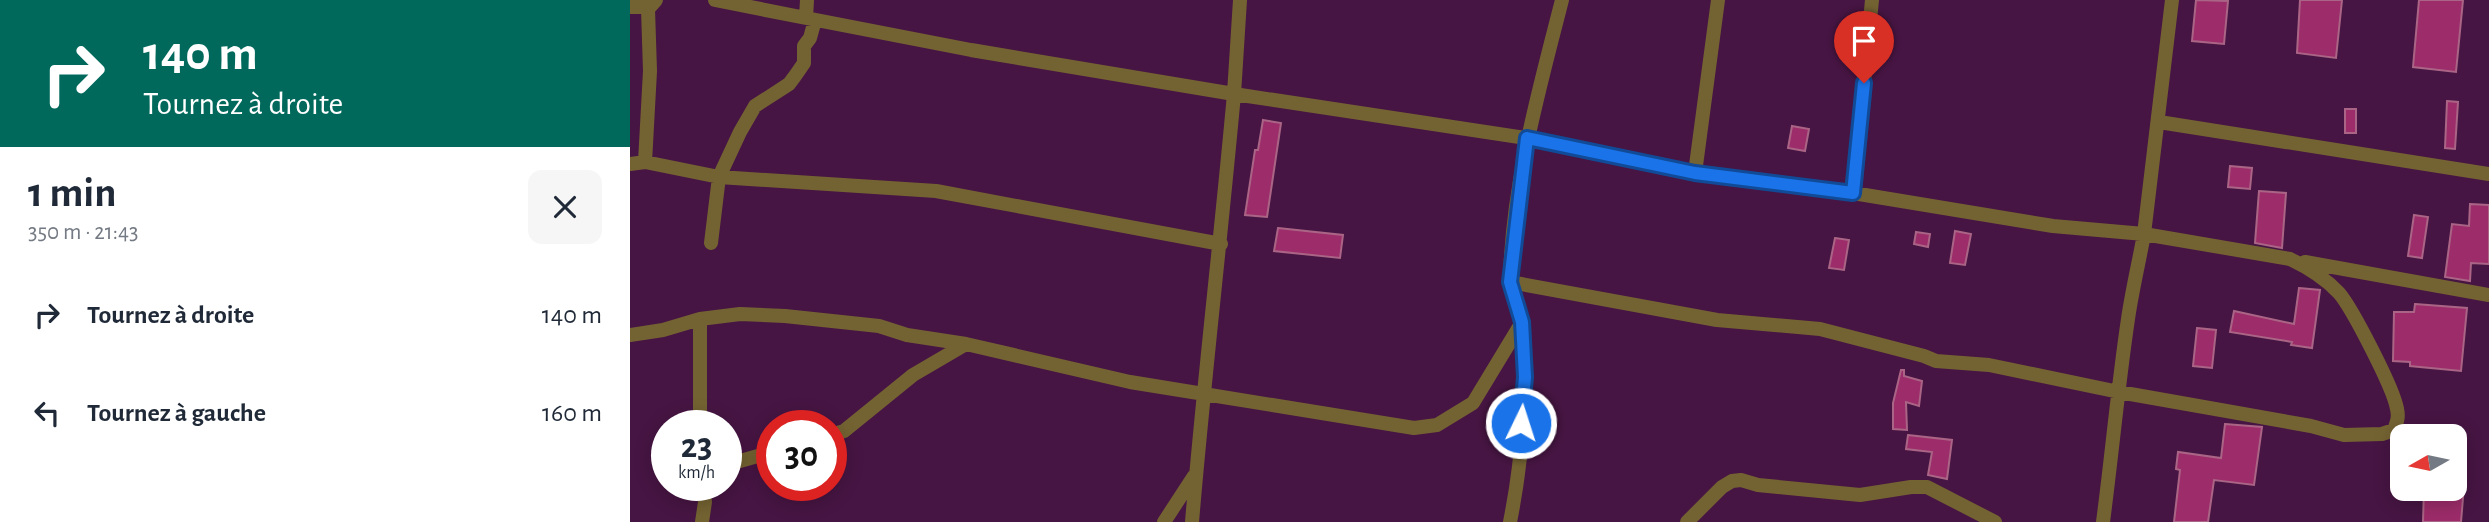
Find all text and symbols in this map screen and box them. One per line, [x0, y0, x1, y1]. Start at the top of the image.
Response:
pin [1834, 11, 1894, 83]
icon: arrive [1845, 22, 1883, 60]
icon: right [28, 28, 119, 119]
text: 140 m [143, 30, 258, 79]
text: Tournez à droite [143, 88, 343, 120]
button: close [528, 170, 602, 244]
text: 1 min [28, 172, 117, 214]
text: 350 m · 21:43 [28, 221, 138, 244]
icon: right [28, 296, 66, 334]
text: Tournez à droite [87, 302, 254, 328]
text: 140 m [542, 302, 602, 328]
position arrow [1484, 386, 1558, 460]
icon: left [28, 394, 66, 432]
text: Tournez à gauche [87, 400, 266, 426]
text: 160 m [542, 400, 602, 426]
speed limit sign: 30 [756, 410, 847, 501]
north arrow [2390, 424, 2468, 500]
map controls [2390, 424, 2467, 501]
text: 23 [681, 429, 712, 464]
text: km/h [678, 464, 715, 482]

